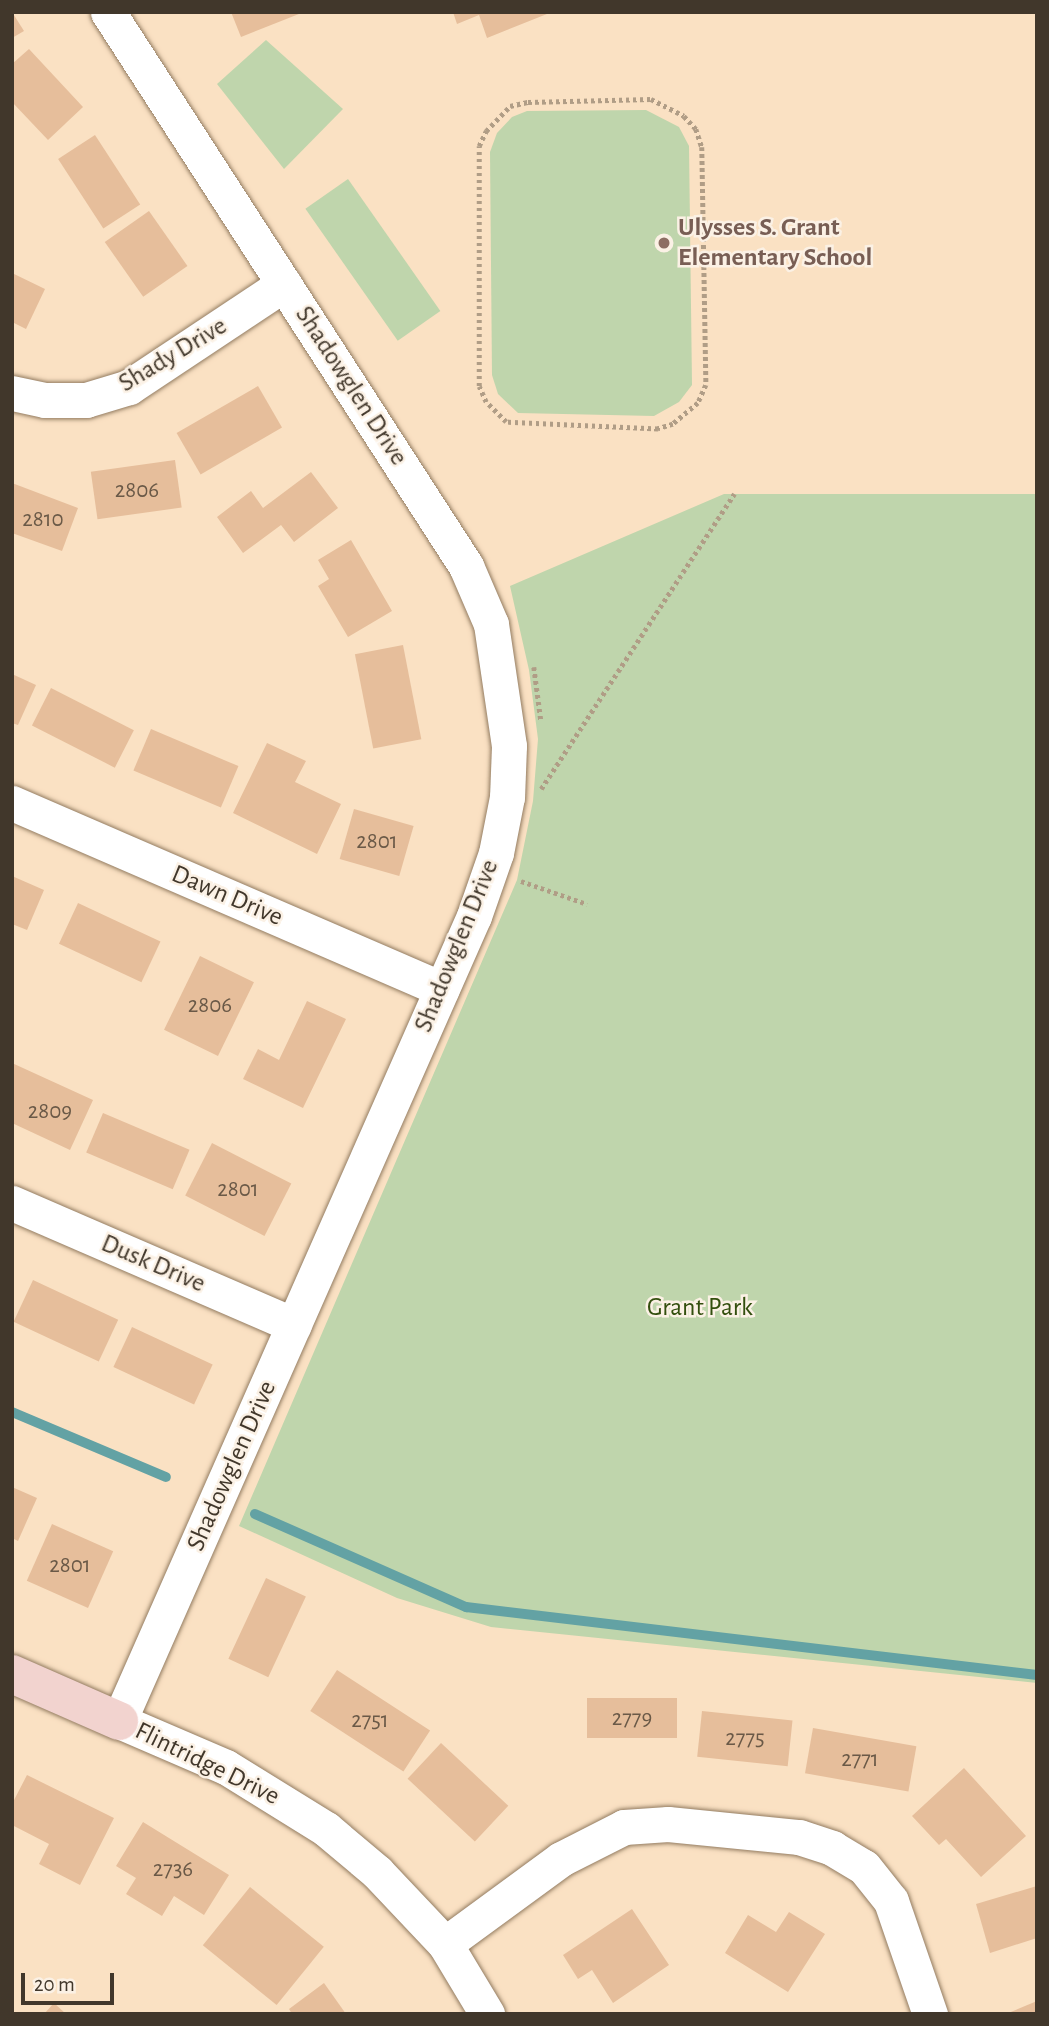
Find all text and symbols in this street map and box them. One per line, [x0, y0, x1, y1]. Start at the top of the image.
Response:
place label: Ulysses S. Grant Elementary School [678, 212, 872, 274]
marker: Ulysses S. Grant Elementary School [656, 235, 672, 251]
street label: Shadowglen Drive [288, 301, 414, 471]
street label: Shady Drive [113, 311, 233, 399]
house number: 2806 [115, 477, 159, 505]
house number: 2810 [22, 506, 64, 534]
house number: 2801 [356, 828, 398, 856]
street label: Shadowglen Drive [408, 855, 506, 1037]
street label: Dawn Drive [167, 859, 287, 933]
house number: 2806 [188, 992, 232, 1020]
house number: 2809 [28, 1098, 72, 1126]
house number: 2801 [217, 1176, 259, 1204]
street label: Dusk Drive [96, 1228, 210, 1300]
park label: Grant Park [647, 1292, 753, 1324]
street label: Shadowglen Drive [180, 1376, 284, 1556]
house number: 2801 [49, 1552, 91, 1580]
house number: 2779 [612, 1705, 652, 1733]
house number: 2751 [351, 1707, 389, 1735]
street label: Flintridge Drive [130, 1716, 284, 1812]
house number: 2775 [725, 1725, 765, 1753]
house number: 2771 [841, 1746, 879, 1774]
house number: 2736 [153, 1856, 193, 1884]
scale bar [24, 1960, 117, 2004]
text: 20 m [34, 1974, 75, 1995]

